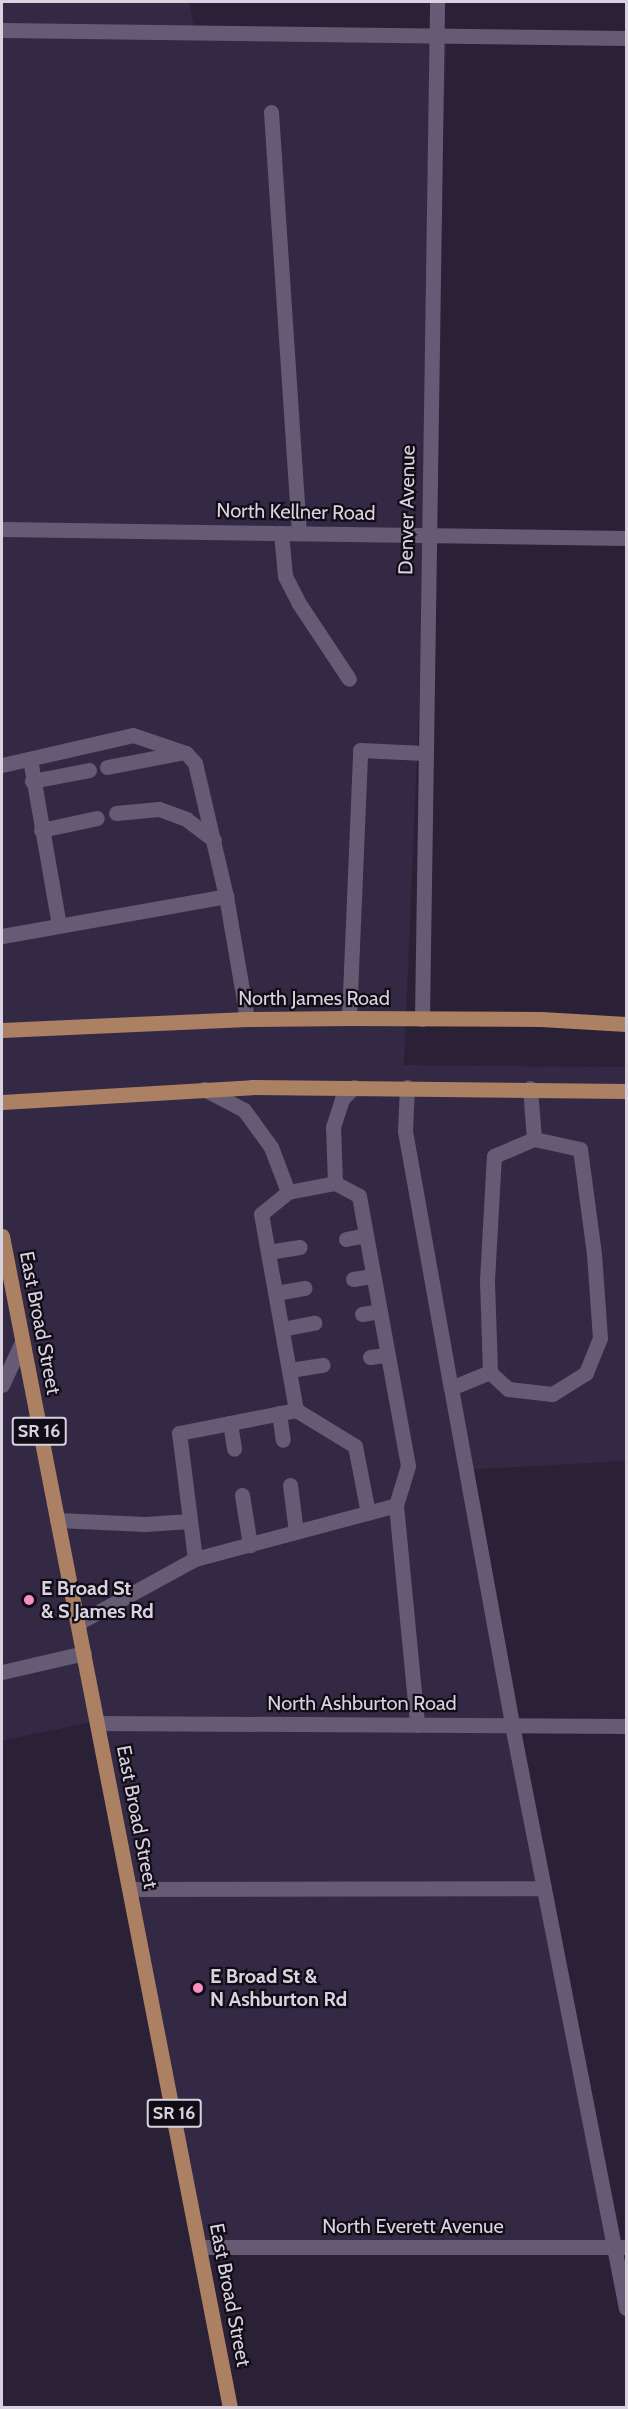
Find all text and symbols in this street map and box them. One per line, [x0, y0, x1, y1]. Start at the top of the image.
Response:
street label: Denver Avenue [394, 445, 420, 575]
street label: North Kellner Road [216, 499, 376, 525]
street label: North James Road [238, 986, 390, 1010]
street label: East Broad Street [14, 1249, 66, 1397]
road number: SR 16 [10, 1416, 68, 1446]
place label: E Broad St & S James Rd [41, 1576, 154, 1623]
marker: E Broad St & S James Rd [22, 1593, 36, 1607]
street label: North Ashburton Road [267, 1691, 457, 1715]
street label: East Broad Street [111, 1743, 163, 1891]
place label: E Broad St & N Ashburton Rd [210, 1964, 347, 2011]
marker: E Broad St & N Ashburton Rd [191, 1981, 205, 1995]
road number: SR 16 [146, 2098, 202, 2128]
street label: North Everett Avenue [322, 2214, 504, 2238]
street label: East Broad Street [204, 2221, 256, 2369]

